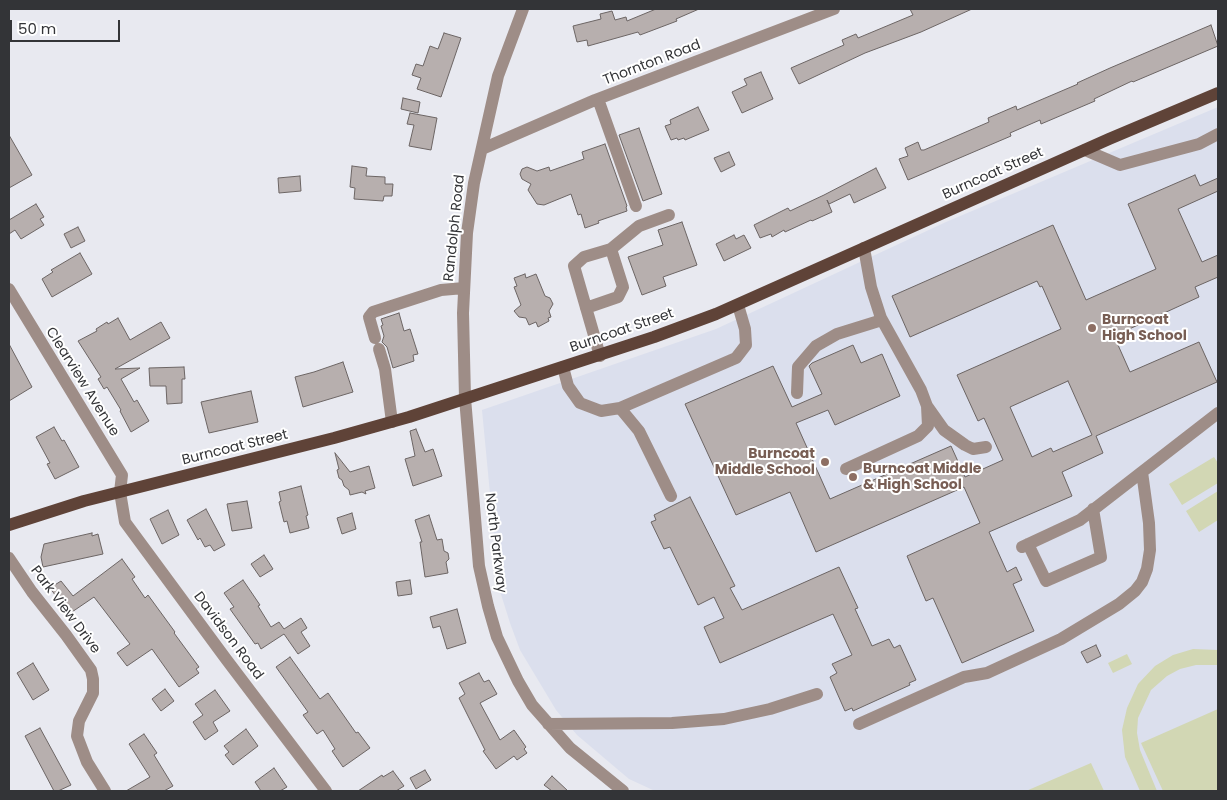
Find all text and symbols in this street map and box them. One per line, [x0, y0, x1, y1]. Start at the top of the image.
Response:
scale bar [12, 10, 122, 42]
text: 50 m [18, 18, 56, 39]
street label: Thornton Road [601, 37, 703, 89]
street label: Burncoat Street [940, 144, 1046, 204]
street label: Randolph Road [441, 174, 469, 282]
street label: Burncoat Street [568, 305, 676, 357]
place label: Burncoat High School [1102, 312, 1187, 344]
marker: Burncoat High School [1086, 322, 1098, 334]
street label: Clearview Avenue [42, 324, 122, 440]
street label: Burncoat Street [180, 427, 290, 469]
place label: Burncoat Middle School [715, 446, 815, 478]
marker: Burncoat Middle School [819, 456, 831, 468]
place label: Burncoat Middle & High School [863, 461, 981, 494]
marker: Burncoat Middle & High School [847, 471, 859, 483]
street label: North Parkway [481, 492, 509, 594]
street label: Park View Drive [27, 563, 103, 657]
street label: Davidson Road [190, 589, 266, 683]

